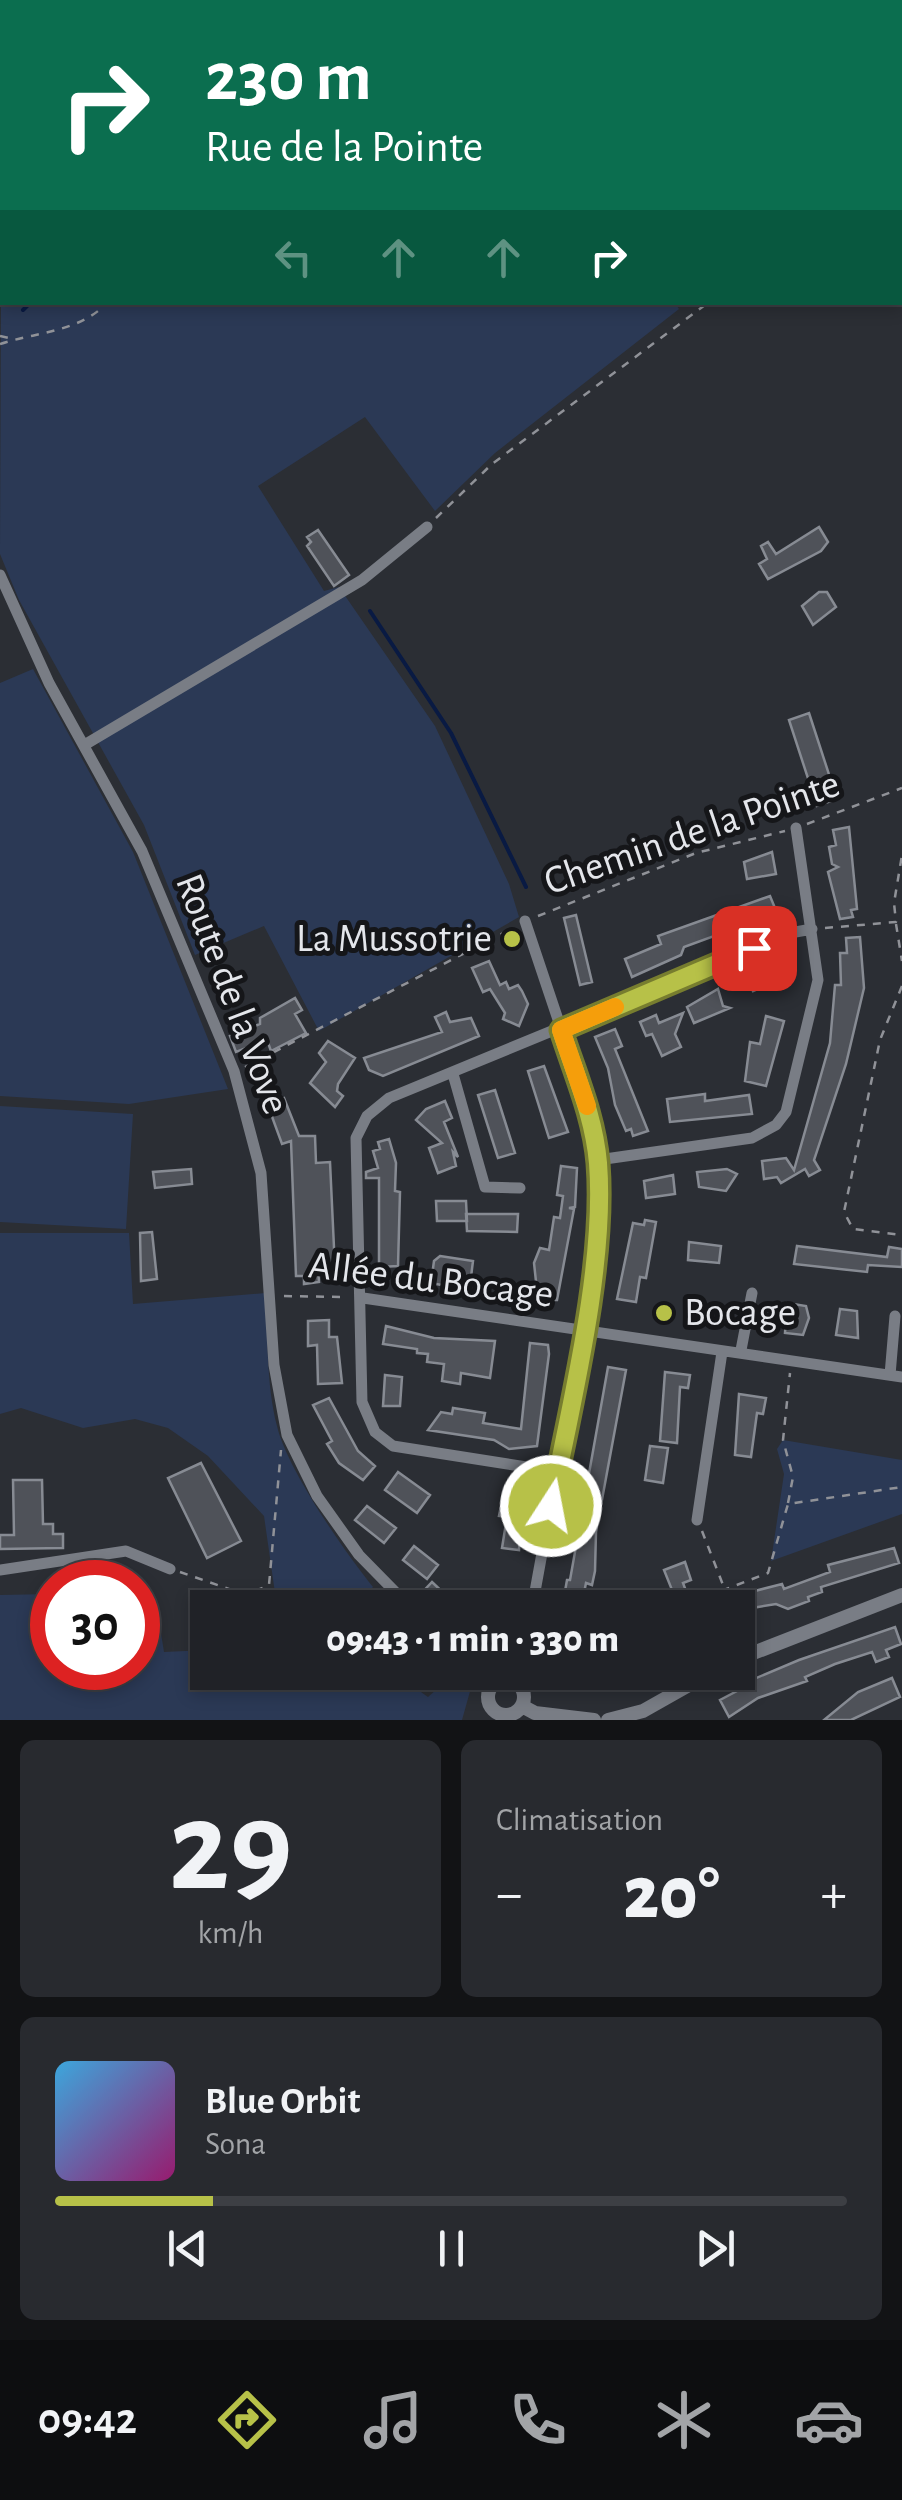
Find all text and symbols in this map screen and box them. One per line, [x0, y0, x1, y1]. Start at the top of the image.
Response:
icon: right [40, 40, 170, 170]
text: 230 m [205, 43, 372, 113]
text: Rue de la Pointe [205, 125, 483, 170]
icon: left [266, 230, 321, 285]
icon: ahead [371, 230, 426, 285]
icon: ahead [476, 230, 531, 285]
icon: right [581, 230, 636, 285]
street label: Chemin de la Pointe [539, 764, 845, 902]
street label: Route de la Vove [168, 869, 296, 1119]
pin [712, 906, 797, 991]
place label: La Mussotrie [296, 919, 492, 959]
icon: arrive [727, 921, 782, 976]
marker: La Mussotrie [501, 928, 523, 950]
street label: Allée du Bocage [306, 1245, 556, 1315]
place label: Bocage [684, 1293, 796, 1333]
marker: Bocage [653, 1302, 675, 1324]
position arrow [499, 1454, 603, 1558]
speed limit sign: 30 [30, 1560, 160, 1690]
text: 09:43 · 1 min · 330 m [326, 1621, 619, 1659]
text: 29 [168, 1784, 293, 1914]
text: Climatisation [496, 1804, 663, 1836]
text: 20° [623, 1857, 720, 1932]
text: − [496, 1867, 522, 1922]
text: + [821, 1867, 847, 1922]
text: km/h [197, 1917, 264, 1949]
text: Blue Orbit [205, 2083, 360, 2121]
text: Sona [205, 2128, 266, 2160]
icon: previous [160, 2221, 215, 2276]
icon: pause [424, 2221, 479, 2276]
icon: next [688, 2221, 743, 2276]
icon: directions [212, 2385, 282, 2455]
icon: music [358, 2385, 428, 2455]
icon: phone [503, 2385, 573, 2455]
icon: climate [649, 2385, 719, 2455]
icon: car [794, 2385, 864, 2455]
text: 09:42 [38, 2397, 137, 2442]

